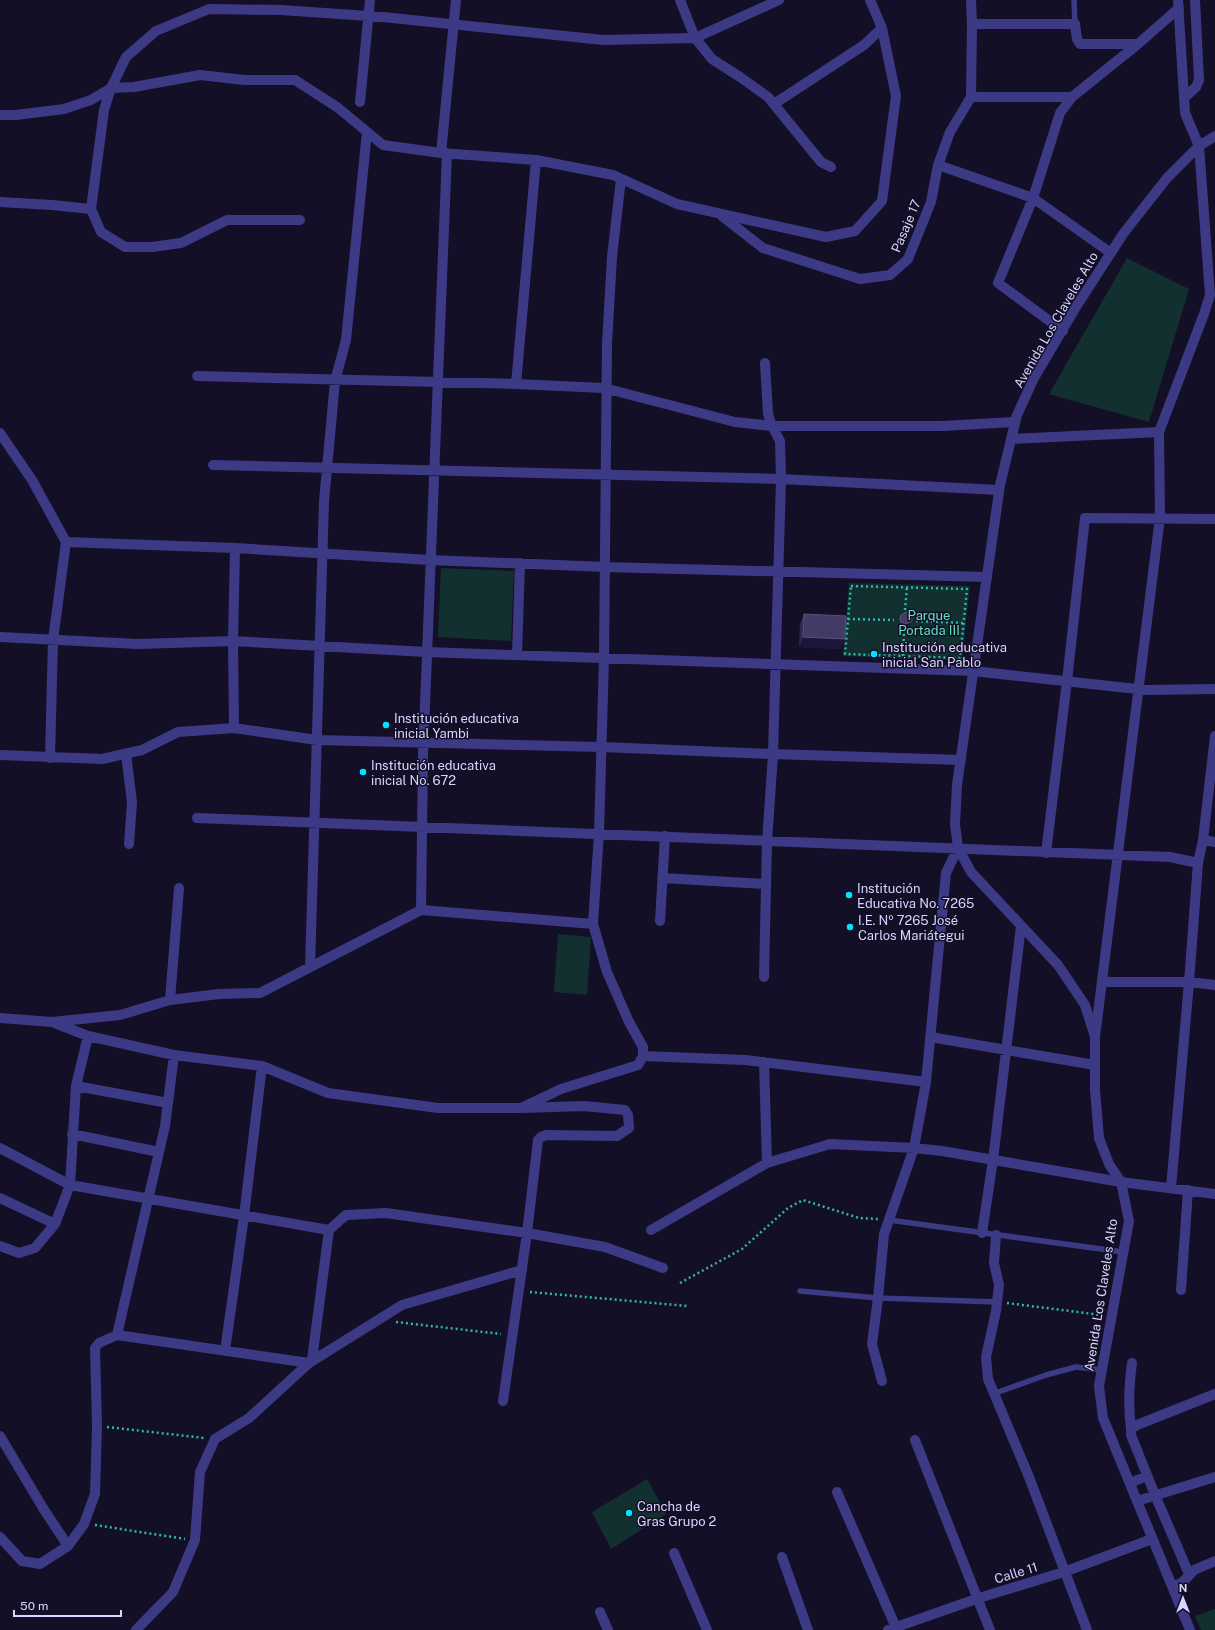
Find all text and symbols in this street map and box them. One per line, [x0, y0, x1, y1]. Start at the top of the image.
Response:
street label: Pasaje 17 [888, 197, 924, 255]
street label: Avenida Los Claveles Alto [1011, 249, 1101, 391]
park label: Parque Portada III [898, 608, 960, 638]
place label: Institución educativa inicial San Pablo [882, 640, 1007, 670]
marker: Institución educativa inicial San Pablo [869, 649, 879, 659]
place label: Institución educativa inicial Yambi [394, 711, 519, 741]
marker: Institución educativa inicial Yambi [381, 720, 391, 730]
place label: Institución educativa inicial No. 672 [371, 758, 496, 788]
marker: Institución educativa inicial No. 672 [358, 767, 368, 777]
place label: Institución Educativa No. 7265 [857, 881, 974, 911]
marker: Institución Educativa No. 7265 [844, 890, 854, 900]
place label: I.E. Nº 7265 José Carlos Mariátegui [858, 913, 965, 943]
marker: I.E. Nº 7265 José Carlos Mariátegui [845, 922, 855, 932]
street label: Avenida Los Claveles Alto [1082, 1218, 1120, 1372]
place label: Cancha de Gras Grupo 2 [637, 1499, 717, 1529]
marker: Cancha de Gras Grupo 2 [624, 1508, 634, 1518]
street label: Calle 11 [993, 1559, 1039, 1587]
north arrow [1163, 1578, 1203, 1618]
text: N [1179, 1582, 1187, 1594]
scale bar [14, 1592, 121, 1618]
text: 50 m [20, 1599, 48, 1613]

